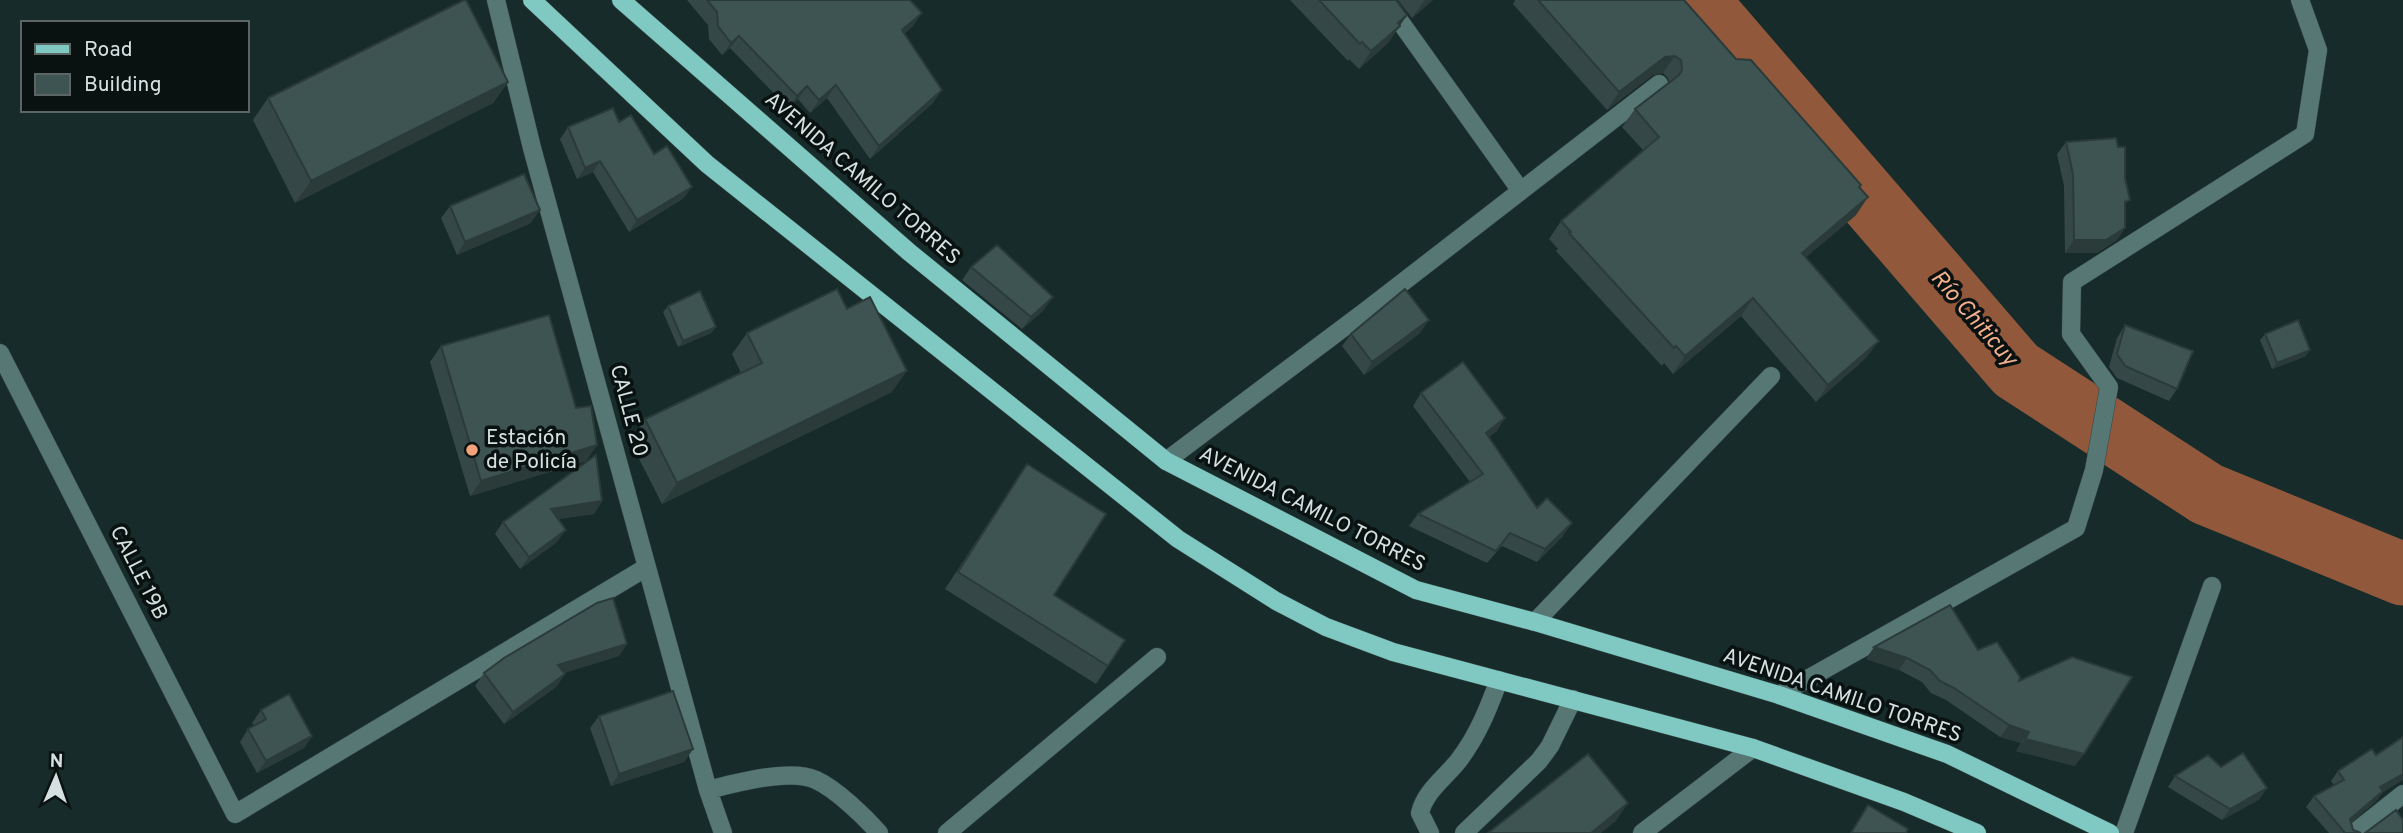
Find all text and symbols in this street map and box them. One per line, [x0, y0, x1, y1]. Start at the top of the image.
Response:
legend [21, 21, 248, 112]
text: Road [84, 37, 133, 64]
text: Building [84, 72, 162, 99]
street label: AVENIDA CAMILO TORRES [759, 87, 965, 271]
water label: Río Chiticuy [1923, 265, 2024, 375]
street label: CALLE 20 [603, 362, 653, 460]
place label: Estación de Policía [486, 425, 577, 476]
street label: AVENIDA CAMILO TORRES [1194, 441, 1430, 579]
marker: Estación de Policía [464, 442, 480, 458]
street label: CALLE 19B [103, 521, 173, 625]
street label: AVENIDA CAMILO TORRES [1719, 642, 1965, 750]
north arrow [21, 742, 91, 812]
text: N [49, 750, 64, 774]

